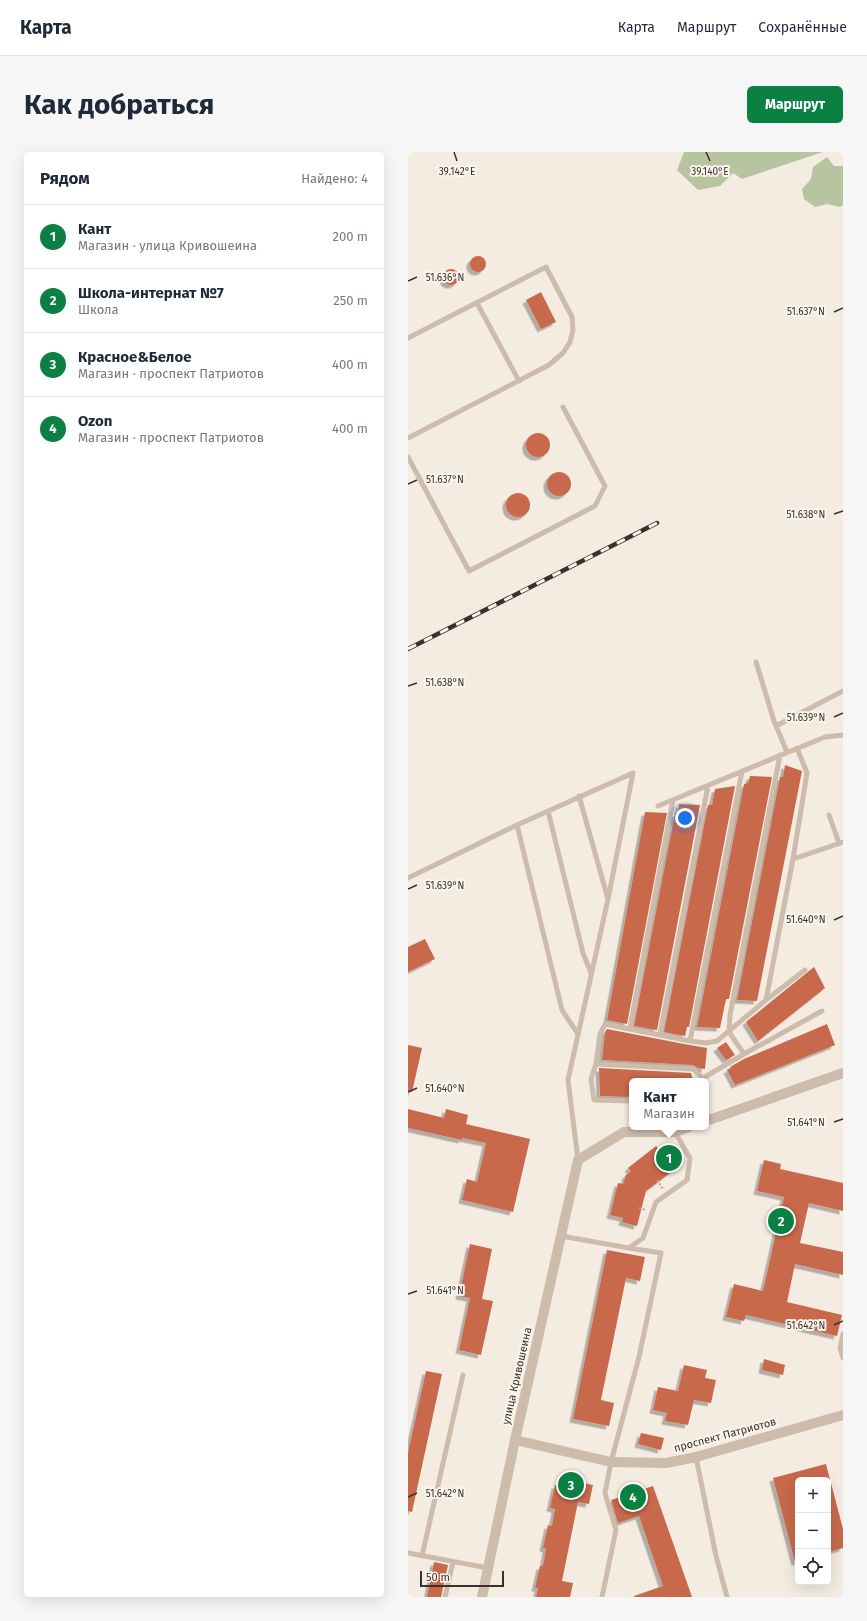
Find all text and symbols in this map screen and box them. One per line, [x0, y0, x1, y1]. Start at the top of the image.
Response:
text: Карта [20, 16, 72, 39]
text: Карта [618, 19, 655, 36]
text: Маршрут [677, 19, 736, 36]
text: Сохранённые [758, 19, 847, 36]
button: Маршрут [747, 86, 843, 123]
text: Как добраться [24, 88, 214, 121]
text: 39.142°E [439, 166, 475, 178]
text: 39.140°E [691, 166, 729, 178]
text: Рядом [40, 168, 90, 189]
text: Найдено: 4 [301, 171, 368, 186]
text: Кант [78, 220, 111, 238]
text: 1 [50, 229, 56, 244]
text: 200 m [332, 229, 368, 244]
text: Магазин · улица Кривошеина [78, 238, 257, 253]
text: 51.636°N [426, 272, 464, 284]
text: Школа-интернат №7 [78, 284, 224, 302]
text: 2 [50, 293, 56, 308]
text: 250 m [333, 293, 368, 308]
text: Школа [78, 302, 119, 317]
text: 51.637°N [787, 306, 825, 318]
text: Красное&Белое [78, 348, 191, 366]
text: 3 [50, 357, 56, 372]
text: 400 m [332, 357, 368, 372]
text: Магазин · проспект Патриотов [78, 366, 264, 381]
text: Ozon [78, 412, 112, 430]
text: 4 [49, 421, 57, 436]
text: 400 m [332, 421, 368, 436]
text: Магазин · проспект Патриотов [78, 430, 264, 445]
text: 51.637°N [426, 474, 464, 486]
text: 51.638°N [787, 509, 825, 521]
text: 51.638°N [426, 677, 464, 689]
text: 51.639°N [787, 712, 825, 724]
your location [675, 808, 695, 828]
text: 51.639°N [426, 880, 464, 892]
text: 51.640°N [786, 914, 826, 926]
popup [629, 1078, 709, 1130]
text: 51.640°N [425, 1083, 465, 1095]
text: Кант [643, 1088, 677, 1106]
text: Магазин [643, 1106, 695, 1121]
text: 51.641°N [787, 1117, 825, 1129]
pin: 1 [656, 1143, 682, 1173]
pin: 2 [768, 1206, 794, 1236]
text: 51.641°N [426, 1285, 464, 1297]
text: 51.642°N [787, 1320, 825, 1332]
street label: улица Кривошеина [499, 1326, 535, 1426]
street label: проспект Патриотов [672, 1415, 778, 1455]
pin: 3 [558, 1470, 584, 1500]
map controls [795, 1477, 831, 1585]
button: + [795, 1477, 831, 1513]
pin: 4 [620, 1482, 646, 1512]
text: 51.642°N [426, 1488, 464, 1500]
button: − [795, 1513, 831, 1549]
button: locate [795, 1549, 831, 1585]
scale bar [420, 1569, 504, 1588]
text: 50 m [426, 1571, 450, 1584]

